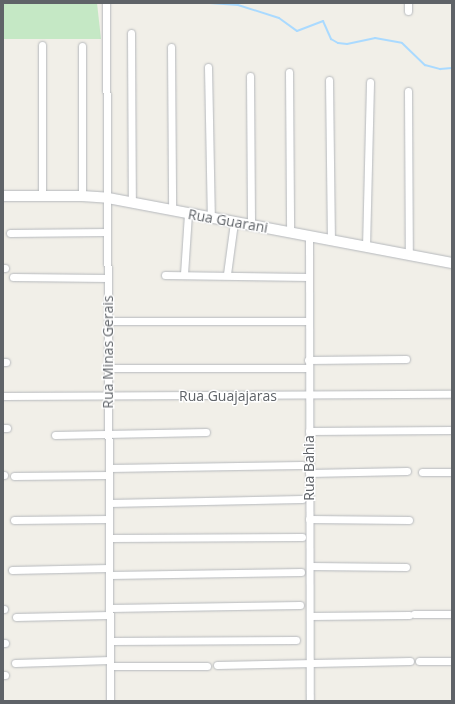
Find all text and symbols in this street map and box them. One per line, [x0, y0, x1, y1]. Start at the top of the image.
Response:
street label: Rua Guarani [187, 206, 269, 236]
street label: Rua Minas Gerais [100, 295, 116, 409]
street label: Rua Guajajaras [179, 388, 277, 404]
street label: Rua Bahia [301, 435, 317, 501]

